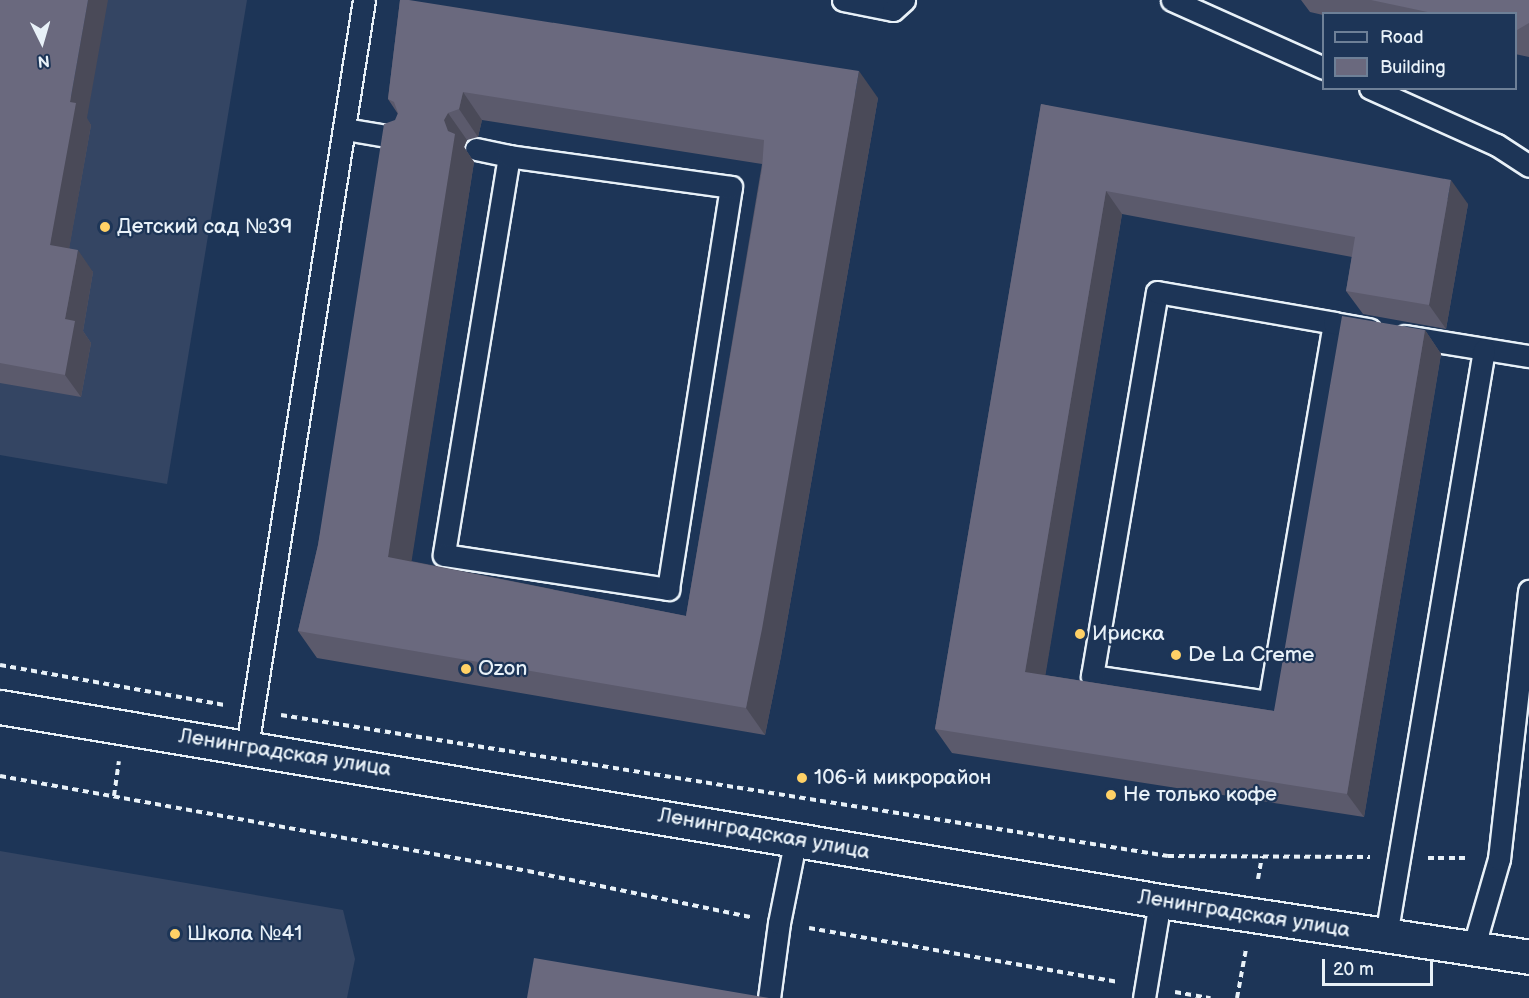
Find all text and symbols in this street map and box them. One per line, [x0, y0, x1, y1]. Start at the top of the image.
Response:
north arrow [12, 12, 72, 72]
legend [1322, 12, 1517, 90]
text: Road [1380, 27, 1424, 48]
text: N [37, 50, 50, 70]
text: Building [1380, 57, 1446, 78]
place label: Детский сад №39 [117, 214, 293, 240]
marker: Детский сад №39 [98, 220, 112, 234]
place label: Ириска [1092, 621, 1165, 647]
marker: Ириска [1073, 627, 1087, 641]
place label: De La Creme [1188, 642, 1315, 668]
marker: De La Creme [1169, 648, 1183, 662]
place label: Ozon [478, 656, 527, 682]
marker: Ozon [459, 662, 473, 676]
street label: Ленинградская улица [177, 724, 393, 782]
place label: 106-й микрорайон [814, 765, 991, 791]
marker: 106-й микрорайон [795, 771, 809, 785]
place label: Не только кофе [1123, 782, 1277, 808]
marker: Не только кофе [1104, 788, 1118, 802]
street label: Ленинградская улица [656, 803, 872, 865]
street label: Ленинградская улица [1136, 885, 1352, 943]
place label: Школа №41 [187, 921, 302, 947]
marker: Школа №41 [168, 927, 182, 941]
scale bar [1325, 947, 1436, 985]
text: 20 m [1333, 959, 1374, 980]

